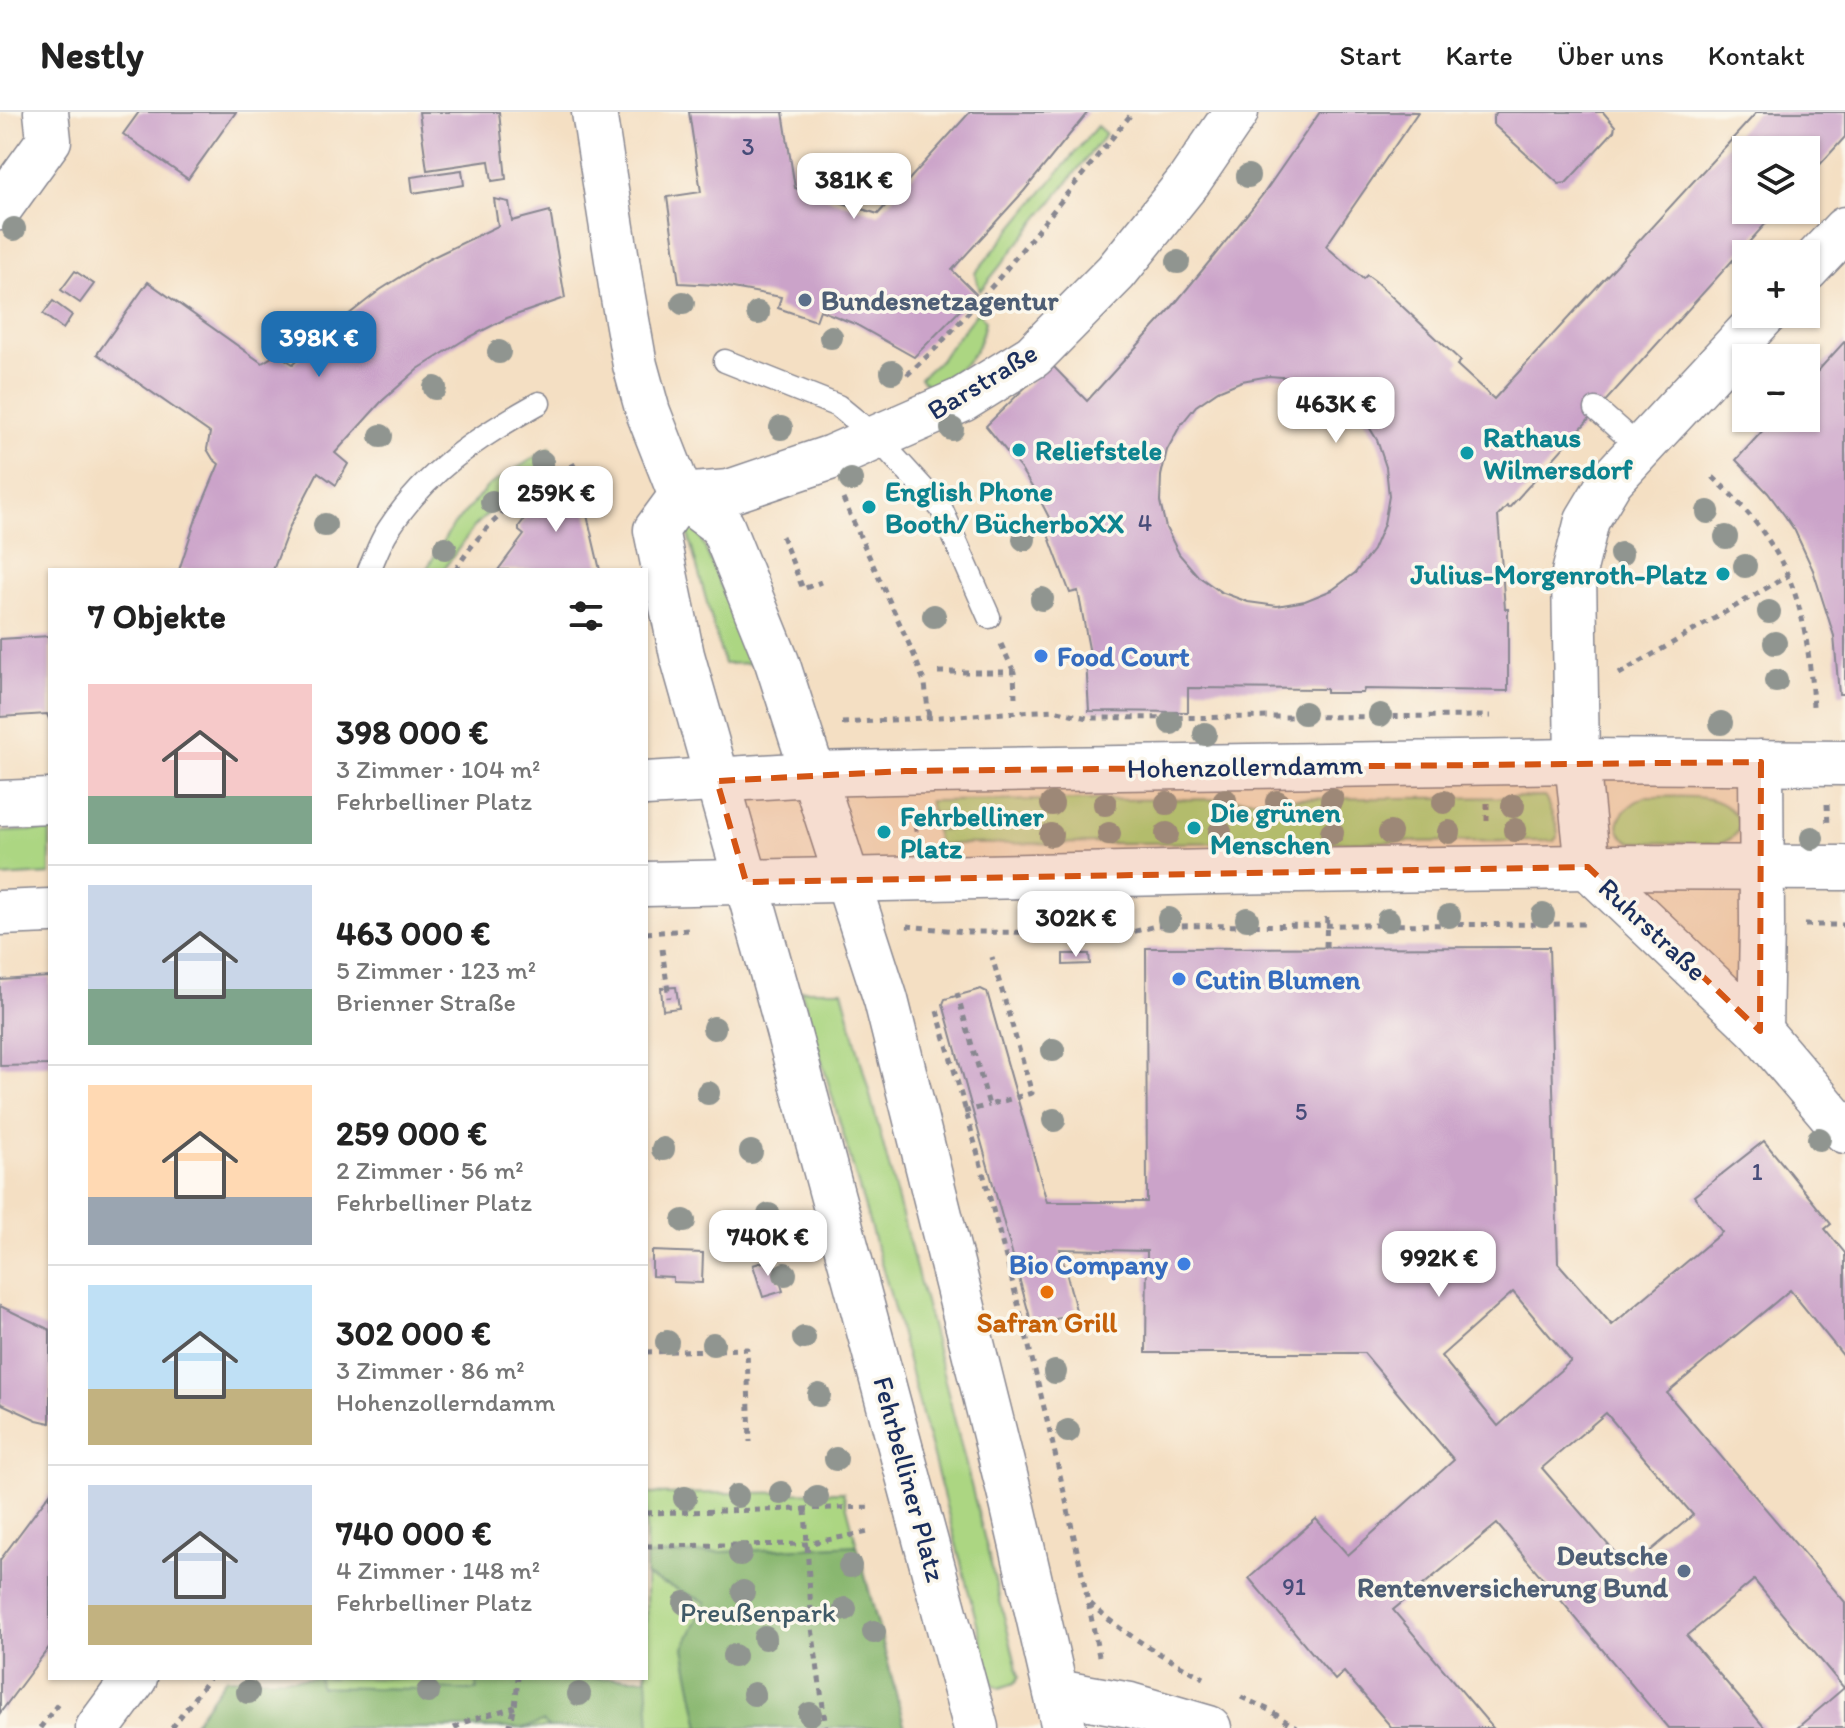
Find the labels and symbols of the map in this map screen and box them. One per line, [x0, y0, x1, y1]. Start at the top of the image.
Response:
house number: 3 [741, 132, 755, 161]
pin: 381K € [789, 153, 919, 221]
place label: Bundesnetzagentur [821, 283, 1059, 317]
marker: Bundesnetzagentur [796, 291, 814, 309]
pin: 398K € [254, 311, 384, 379]
street label: Barstraße [921, 335, 1043, 427]
pin: 463K € [1271, 377, 1401, 445]
place label: Rathaus Wilmersdorf [1483, 420, 1634, 486]
place label: Reliefstele [1035, 433, 1162, 467]
marker: Reliefstele [1010, 441, 1028, 459]
marker: Rathaus Wilmersdorf [1458, 444, 1476, 462]
pin: 259K € [491, 466, 621, 534]
place label: English Phone Booth/ BücherboXX [885, 474, 1125, 540]
marker: English Phone Booth/ BücherboXX [860, 498, 878, 516]
house number: 4 [1138, 508, 1152, 537]
place label: Julius-Morgenroth-Platz [1410, 557, 1707, 591]
marker: Julius-Morgenroth-Platz [1714, 565, 1732, 583]
place label: Food Court [1057, 639, 1190, 673]
marker: Food Court [1032, 647, 1050, 665]
street label: Hohenzollerndamm [1127, 747, 1364, 785]
place label: Die grünen Menschen [1210, 795, 1341, 861]
place label: Fehrbelliner Platz [900, 799, 1045, 865]
marker: Die grünen Menschen [1185, 819, 1203, 837]
marker: Fehrbelliner Platz [875, 823, 893, 841]
street label: Ruhrstraße [1592, 870, 1714, 988]
pin: 302K € [1011, 891, 1141, 959]
place label: Cutin Blumen [1195, 962, 1360, 996]
marker: Cutin Blumen [1170, 970, 1188, 988]
house number: 5 [1295, 1097, 1307, 1126]
house number: 1 [1751, 1157, 1763, 1186]
pin: 740K € [703, 1210, 833, 1278]
pin: 992K € [1374, 1231, 1504, 1299]
place label: Bio Company [1009, 1247, 1169, 1281]
marker: Bio Company [1175, 1255, 1193, 1273]
marker: Safran Grill [1038, 1283, 1056, 1301]
place label: Safran Grill [977, 1305, 1117, 1339]
street label: Fehrbelliner Platz [866, 1373, 954, 1585]
place label: Deutsche Rentenversicherung Bund [1357, 1538, 1669, 1604]
marker: Deutsche Rentenversicherung Bund [1675, 1562, 1693, 1580]
house number: 91 [1282, 1572, 1306, 1601]
park label: Preußenpark [680, 1595, 836, 1629]

